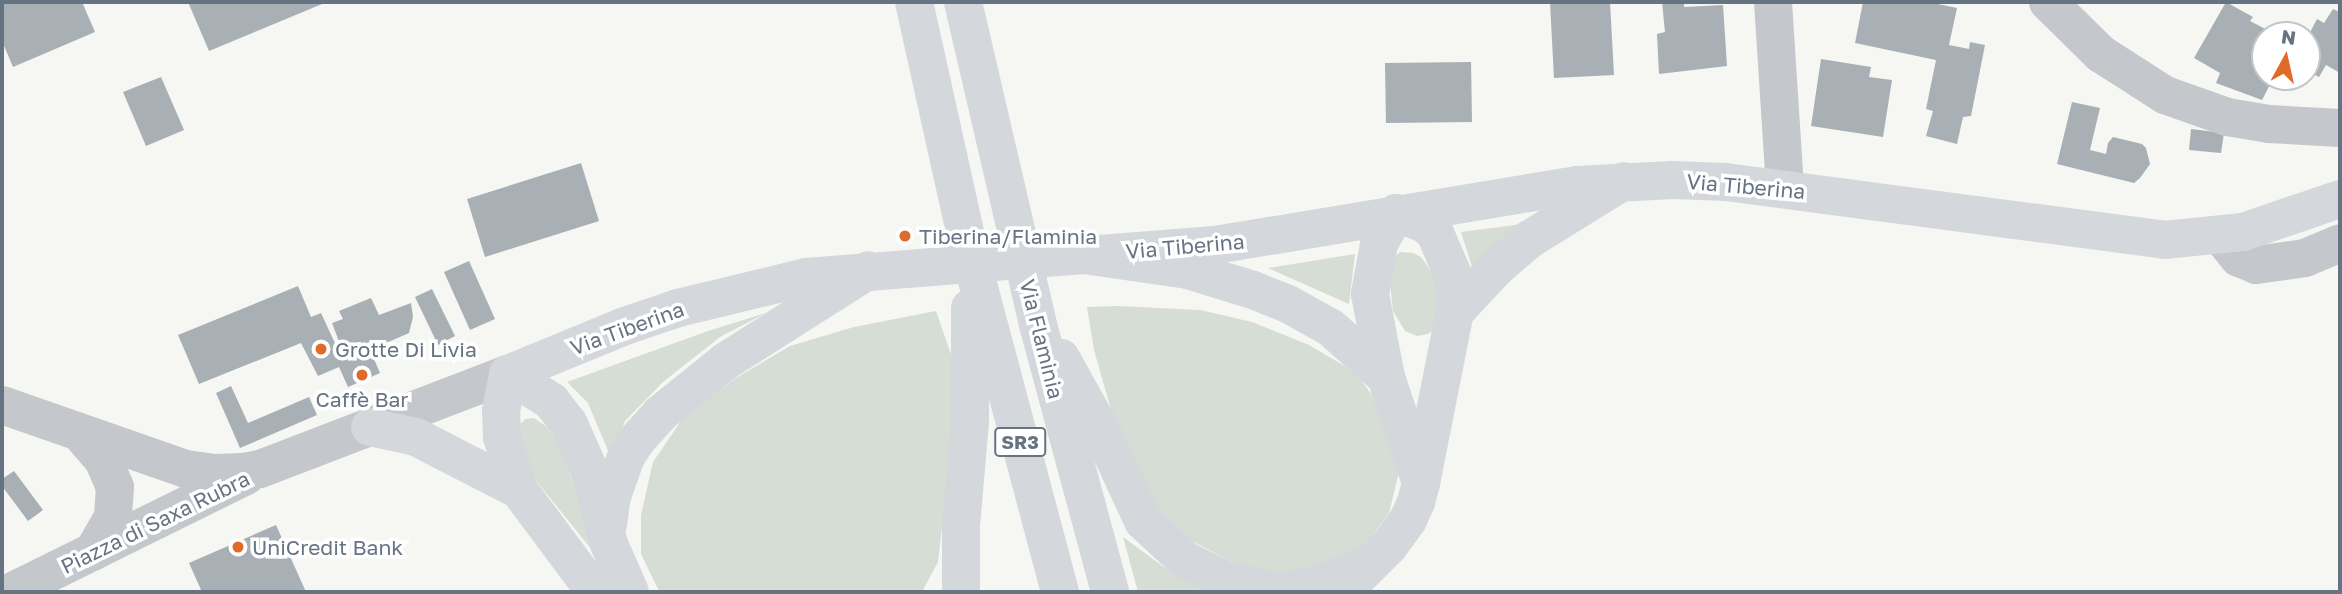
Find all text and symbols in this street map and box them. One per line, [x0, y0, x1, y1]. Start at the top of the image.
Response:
north arrow [2251, 21, 2321, 91]
text: N [2280, 24, 2297, 49]
street label: Via Tiberina [1686, 168, 1806, 204]
place label: Tiberina/Flaminia [919, 223, 1097, 249]
marker: Tiberina/Flaminia [897, 228, 913, 244]
street label: Via Tiberina [1125, 228, 1245, 264]
street label: Via Flaminia [1015, 277, 1069, 401]
street label: Via Tiberina [567, 296, 687, 360]
place label: Grotte Di Livia [335, 336, 477, 362]
marker: Grotte Di Livia [313, 341, 329, 357]
marker: Caffè Bar [354, 367, 370, 383]
place label: Caffè Bar [315, 386, 409, 412]
road number: SR3 [994, 426, 1046, 458]
street label: Piazza di Saxa Rubra [57, 465, 253, 579]
place label: UniCredit Bank [252, 534, 403, 560]
marker: UniCredit Bank [230, 539, 246, 555]

